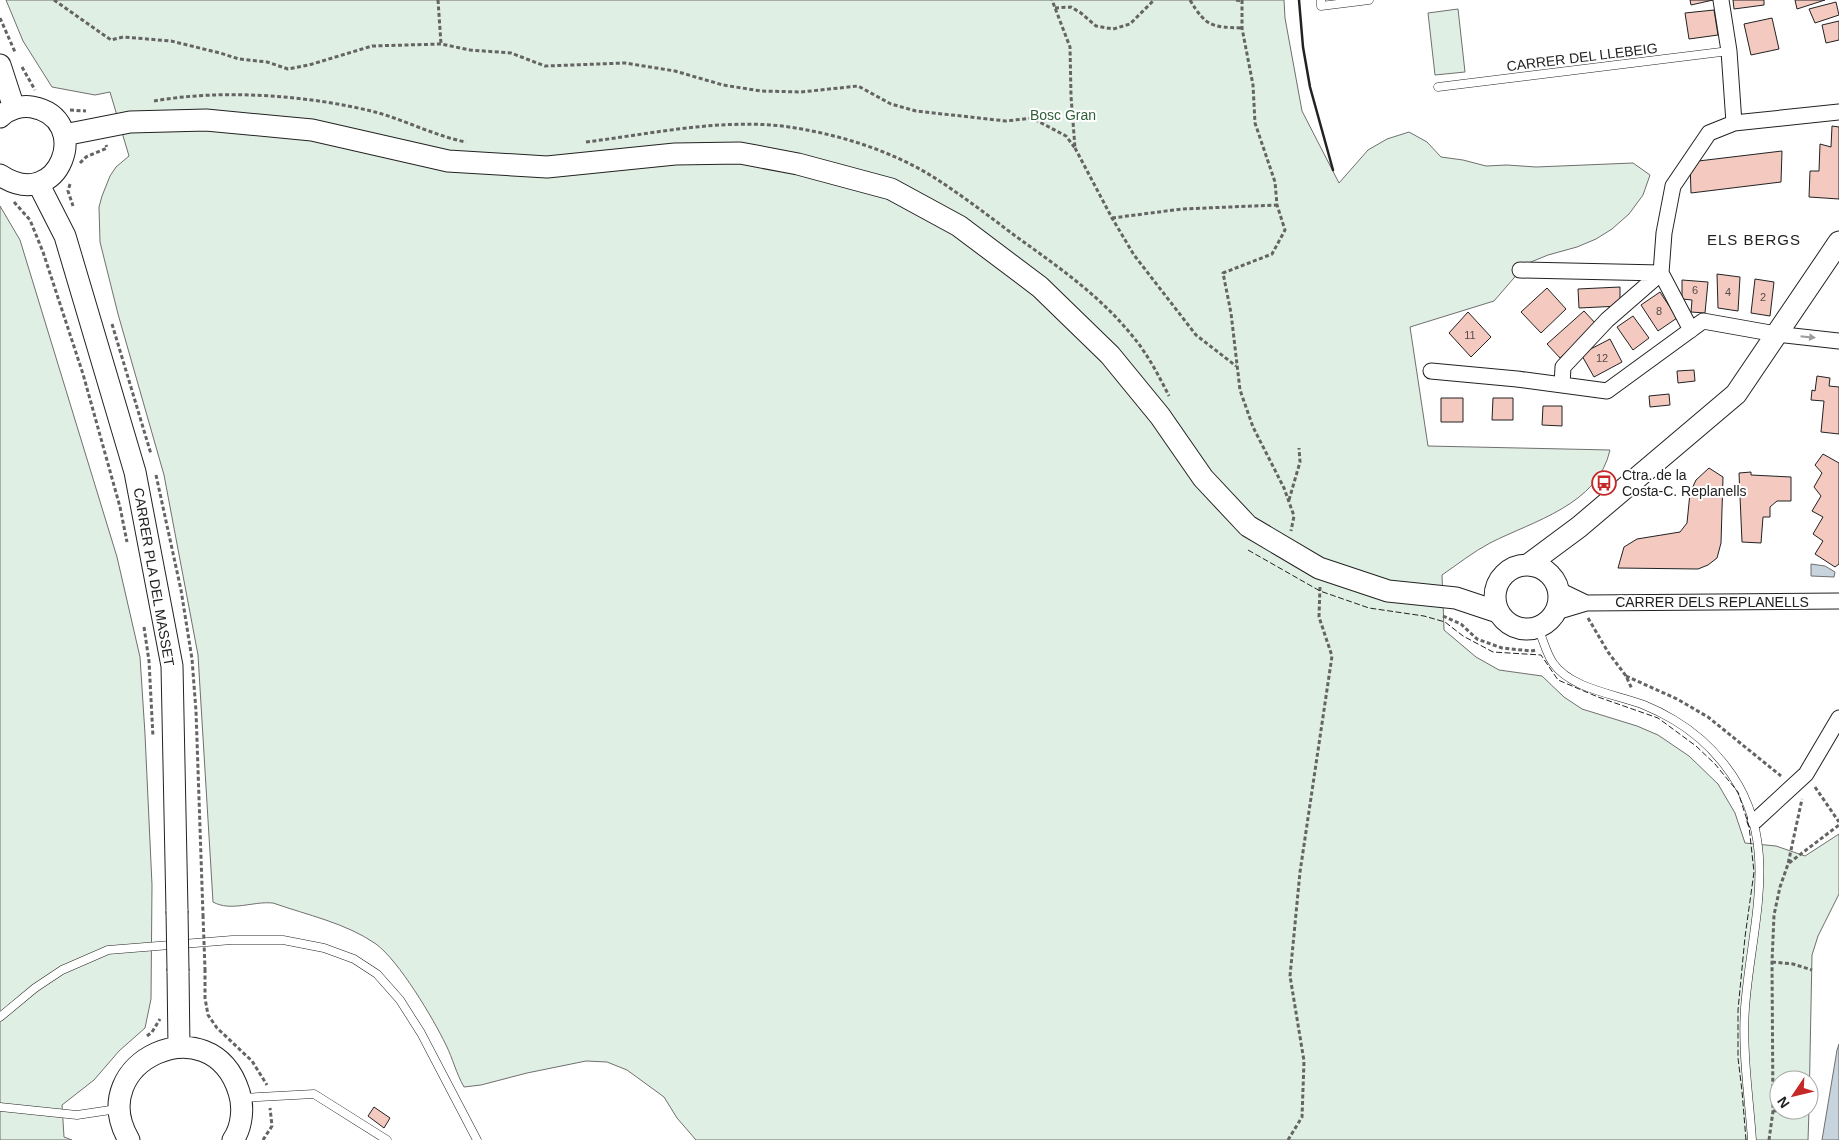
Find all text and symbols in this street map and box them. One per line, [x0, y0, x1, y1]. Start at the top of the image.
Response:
street label: CARRER DEL LLEBEIG [1506, 40, 1658, 74]
park label: Bosc Gran [1030, 107, 1096, 123]
district label: ELS BERGS [1707, 231, 1801, 248]
house number: 6 [1692, 284, 1698, 296]
house number: 4 [1725, 286, 1731, 298]
house number: 2 [1760, 291, 1766, 303]
house number: 8 [1656, 305, 1662, 317]
house number: 11 [1464, 329, 1476, 341]
one-way arrow [1800, 333, 1816, 341]
house number: 12 [1596, 352, 1608, 364]
place label: Ctra. de la Costa-C. Replanells [1622, 467, 1747, 499]
bus stop icon: Ctra. de la Costa-C. Replanells [1591, 470, 1617, 496]
street label: CARRER PLA DEL MASSET [130, 487, 178, 668]
street label: CARRER DELS REPLANELLS [1615, 594, 1809, 610]
north arrow [1769, 1070, 1819, 1120]
text: N [1774, 1094, 1793, 1111]

